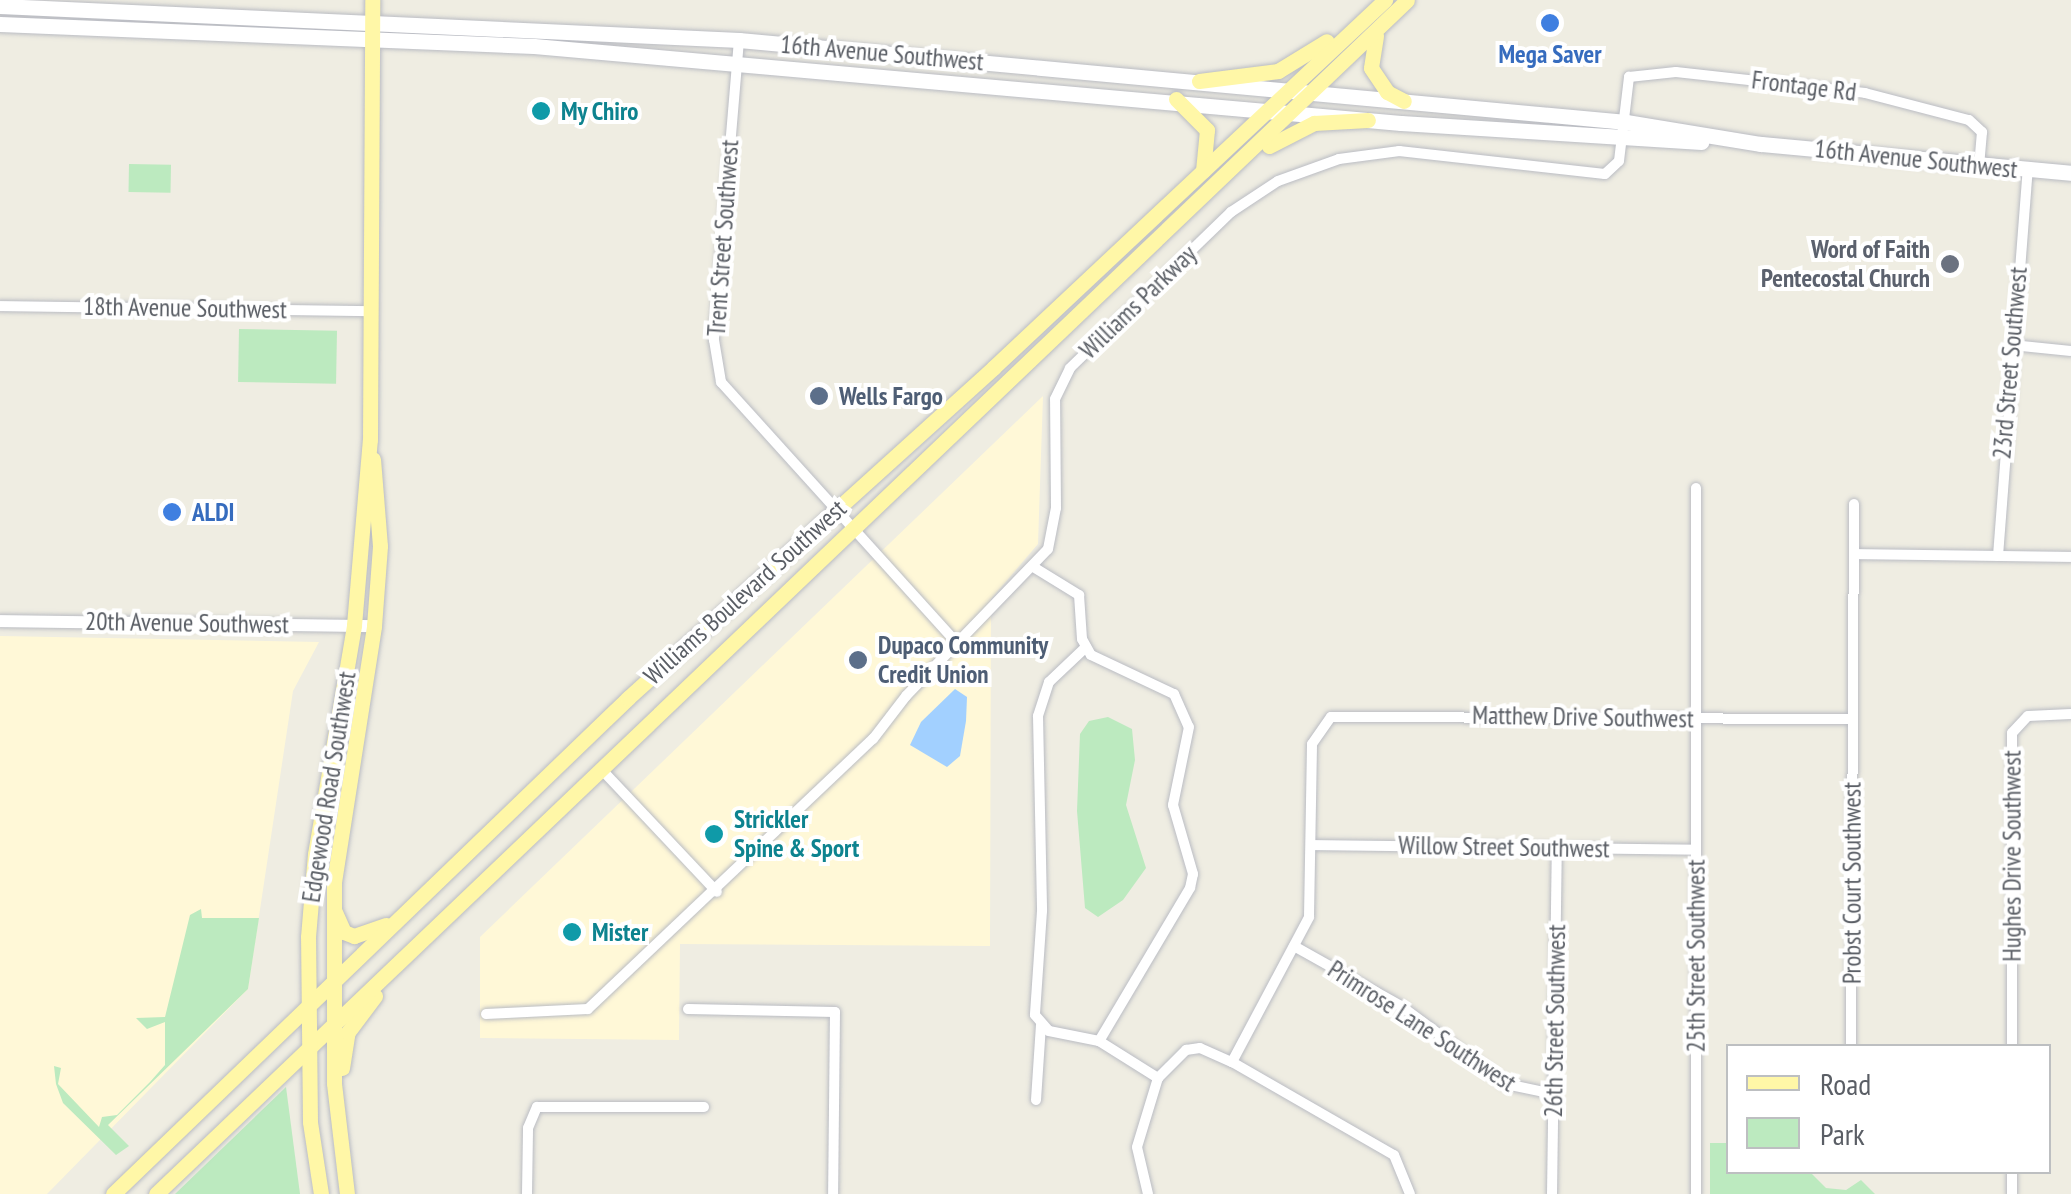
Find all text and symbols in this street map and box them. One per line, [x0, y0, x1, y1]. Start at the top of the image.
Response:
marker: Mega Saver [1539, 12, 1561, 34]
street label: 16th Avenue Southwest [779, 29, 985, 77]
place label: Mega Saver [1499, 39, 1601, 69]
street label: Frontage Rd [1750, 65, 1858, 107]
place label: My Chiro [561, 96, 639, 126]
marker: My Chiro [530, 100, 552, 122]
street label: 16th Avenue Southwest [1813, 133, 2019, 185]
street label: Trent Street Southwest [701, 139, 745, 337]
place label: Word of Faith Pentecostal Church [1761, 235, 1930, 294]
street label: Williams Parkway [1073, 239, 1203, 365]
marker: Word of Faith Pentecostal Church [1939, 253, 1961, 275]
street label: 23rd Street Southwest [1987, 266, 2033, 460]
street label: 18th Avenue Southwest [82, 291, 288, 325]
place label: Wells Fargo [839, 381, 943, 411]
marker: Wells Fargo [808, 385, 830, 407]
street label: Williams Boulevard Southwest [638, 493, 852, 691]
place label: ALDI [192, 497, 234, 527]
marker: ALDI [161, 501, 183, 523]
street label: 20th Avenue Southwest [84, 606, 290, 640]
place label: Dupaco Community Credit Union [878, 631, 1048, 690]
marker: Dupaco Community Credit Union [847, 649, 869, 671]
street label: Edgewood Road Southwest [296, 670, 362, 904]
street label: Matthew Drive Southwest [1472, 700, 1694, 734]
street label: Hughes Drive Southwest [1997, 750, 2027, 962]
street label: Probst Court Southwest [1837, 782, 1867, 984]
place label: Strickler Spine & Sport [734, 805, 859, 864]
marker: Strickler Spine & Sport [703, 823, 725, 845]
street label: Willow Street Southwest [1398, 830, 1610, 864]
street label: 25th Street Southwest [1681, 859, 1711, 1053]
place label: Mister [592, 917, 648, 947]
marker: Mister [561, 921, 583, 943]
street label: 26th Street Southwest [1538, 924, 1572, 1118]
street label: Primrose Lane Southwest [1322, 954, 1522, 1098]
legend [1726, 1044, 2051, 1174]
text: Road [1820, 1064, 1871, 1103]
text: Park [1820, 1114, 1865, 1153]

